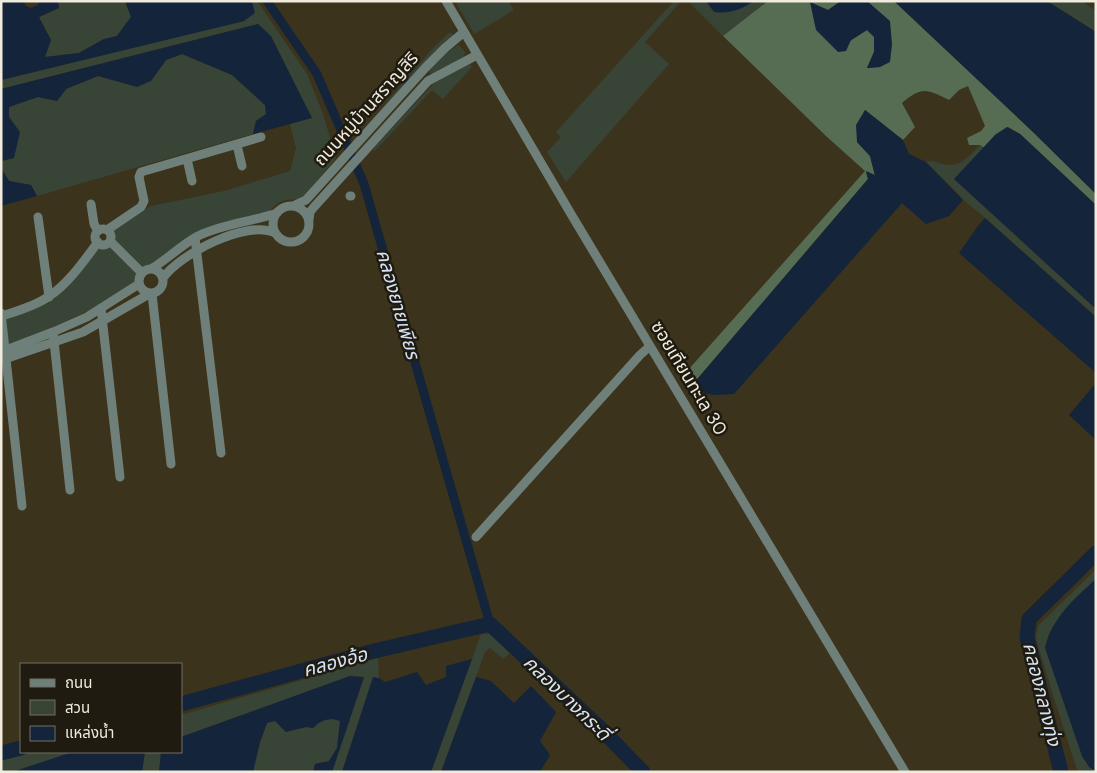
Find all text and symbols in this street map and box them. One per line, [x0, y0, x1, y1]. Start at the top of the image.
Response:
street label: ถนนหมู่บ้านสราญสิริ [308, 47, 424, 171]
water label: คลองยายเพียร [370, 246, 426, 363]
street label: ซอยเทียนทะเล 30 [645, 316, 733, 440]
water label: คลองกลางทุ่ง [1017, 640, 1067, 749]
water label: คลองอ้อ [300, 641, 371, 683]
water label: คลองบางกระดี่ [518, 649, 619, 749]
legend [20, 663, 182, 753]
text: ถนน [65, 673, 92, 693]
text: สวน [65, 698, 90, 718]
text: แหล่งน้ำ [65, 722, 114, 743]

